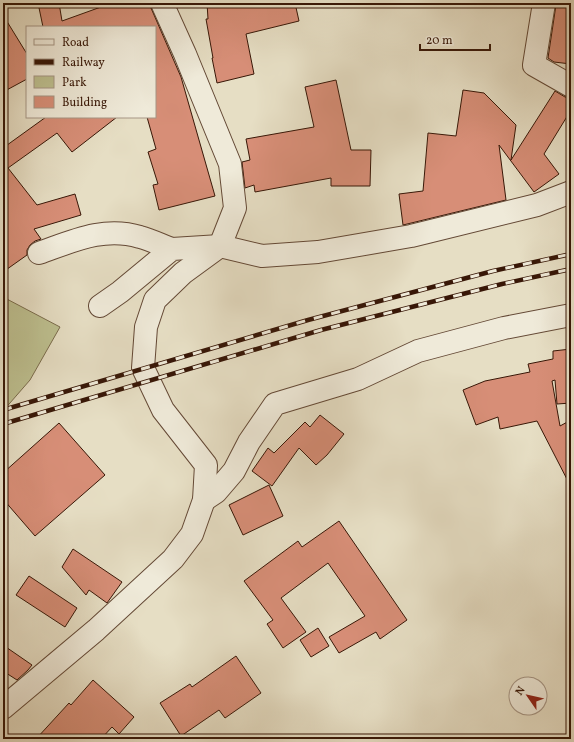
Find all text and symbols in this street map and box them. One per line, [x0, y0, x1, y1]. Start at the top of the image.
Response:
legend [26, 26, 156, 118]
scale bar [420, 26, 490, 52]
text: 20 m [426, 33, 453, 49]
text: Road [62, 35, 89, 51]
text: Railway [62, 55, 105, 71]
text: Park [62, 75, 87, 91]
text: Building [62, 95, 107, 111]
north arrow [508, 676, 548, 716]
text: N [512, 684, 529, 699]

